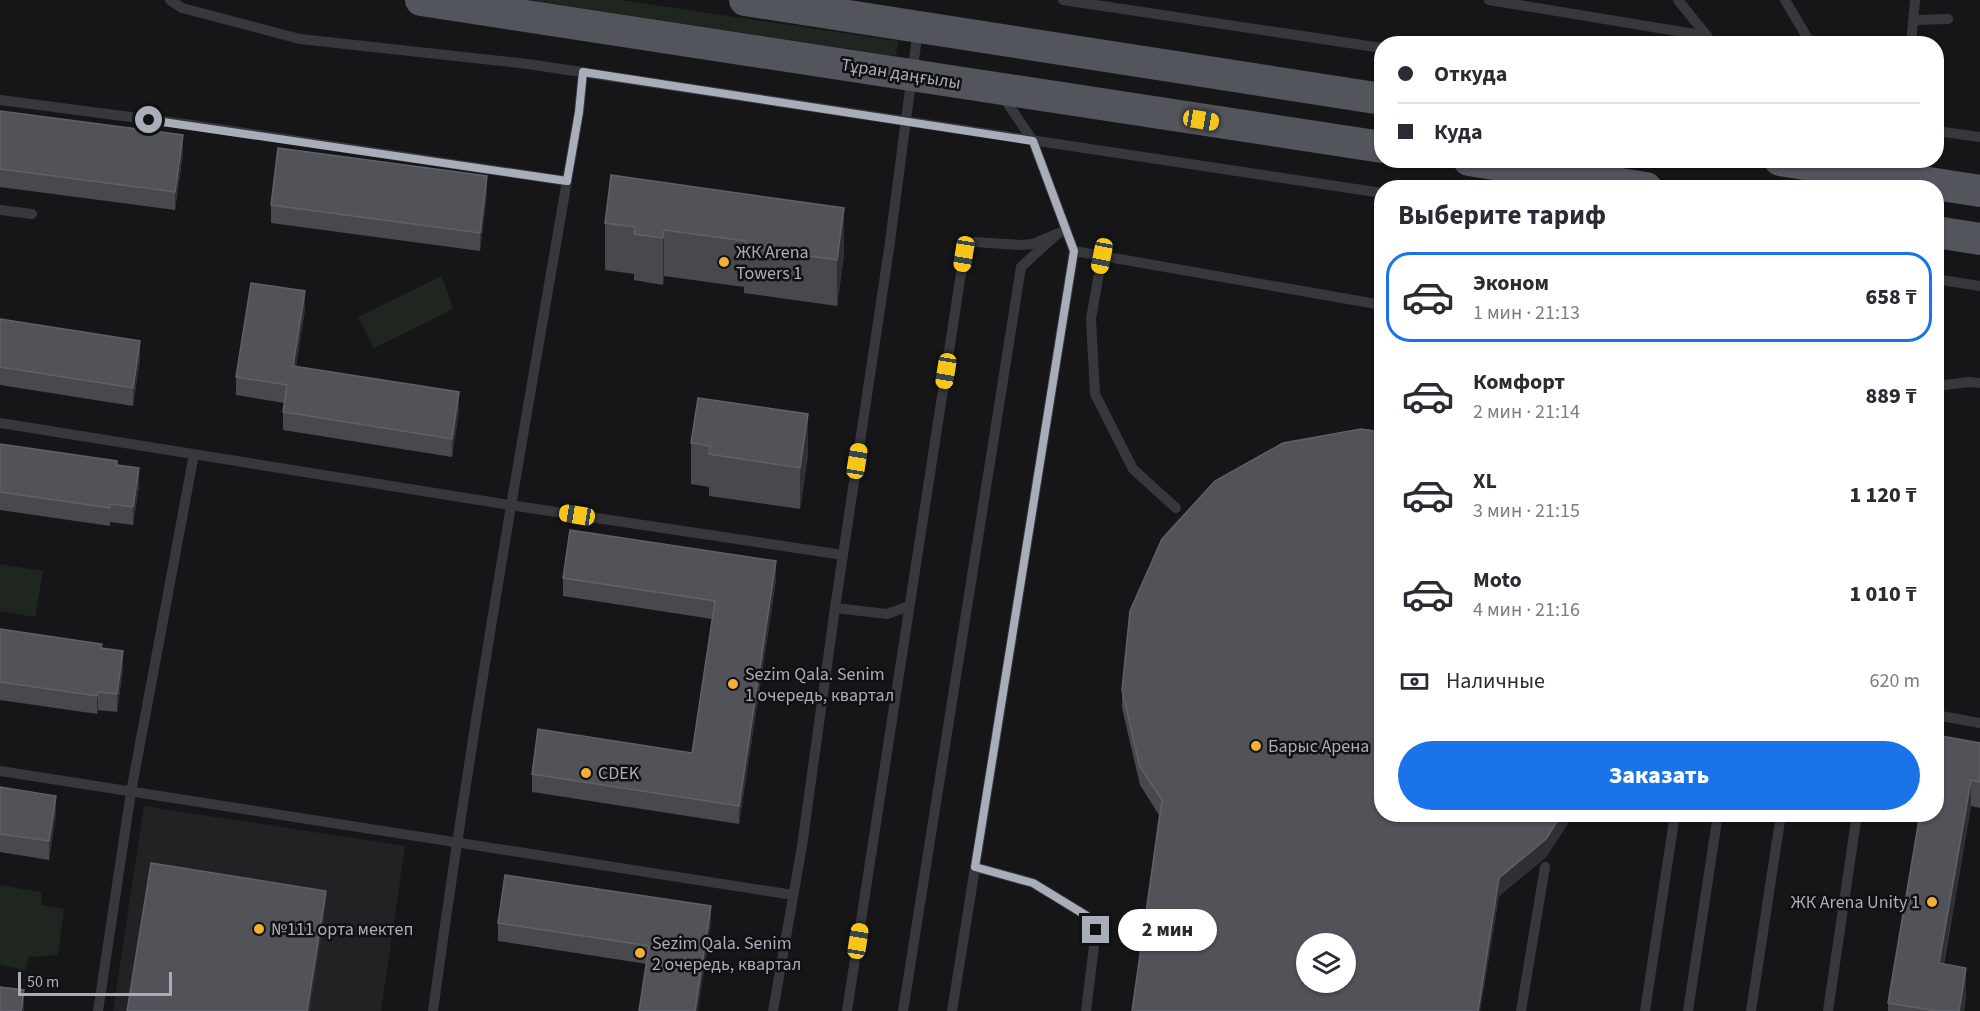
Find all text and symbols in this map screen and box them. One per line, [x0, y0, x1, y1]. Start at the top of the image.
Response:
street label: Тұран даңғылы [839, 52, 963, 96]
text: Откуда [1434, 58, 1507, 90]
route start [135, 106, 162, 133]
car [1182, 108, 1220, 132]
text: Куда [1434, 116, 1483, 148]
text: Выберите тариф [1398, 196, 1606, 235]
car [952, 235, 976, 273]
car [1090, 237, 1114, 275]
place label: ЖК Arena Towers 1 [736, 240, 809, 286]
marker: ЖК Arena Towers 1 [717, 255, 731, 269]
text: Эконом [1473, 267, 1549, 299]
icon: car [1401, 270, 1455, 324]
text: 658 ₸ [1866, 281, 1917, 313]
text: 1 мин · 21:13 [1473, 299, 1580, 327]
car [934, 352, 958, 390]
text: Комфорт [1473, 366, 1565, 398]
icon: car [1401, 369, 1455, 423]
text: 889 ₸ [1866, 380, 1917, 412]
text: 2 мин · 21:14 [1473, 398, 1580, 426]
car [845, 442, 869, 480]
text: XL [1473, 465, 1497, 497]
icon: car [1401, 468, 1455, 522]
text: 1 120 ₸ [1849, 479, 1917, 511]
text: 3 мин · 21:15 [1473, 497, 1580, 525]
car [558, 503, 596, 527]
text: Moto [1473, 564, 1522, 596]
icon: car [1401, 567, 1455, 621]
text: 1 010 ₸ [1849, 578, 1917, 610]
text: 4 мин · 21:16 [1473, 596, 1580, 624]
place label: Sezim Qala. Senim 1 очередь, квартал [745, 662, 894, 708]
icon: cash [1398, 665, 1431, 698]
text: Наличные [1446, 665, 1545, 697]
text: 620 m [1870, 667, 1920, 695]
marker: Sezim Qala. Senim 1 очередь, квартал [726, 677, 740, 691]
place label: Барыс Арена [1268, 734, 1369, 759]
marker: Барыс Арена [1249, 739, 1263, 753]
button: Заказать [1398, 741, 1920, 810]
place label: CDEK [598, 761, 640, 786]
marker: CDEK [579, 766, 593, 780]
place label: ЖК Arena Unity 1 [1791, 890, 1920, 915]
marker: ЖК Arena Unity 1 [1925, 895, 1939, 909]
callout: 2 мин [1117, 909, 1216, 951]
route end [1082, 916, 1109, 943]
text: 2 мин [1142, 916, 1193, 944]
place label: №111 орта мектеп [271, 917, 413, 942]
marker: №111 орта мектеп [252, 922, 266, 936]
car [846, 922, 870, 960]
place label: Sezim Qala. Senim 2 очередь, квартал [652, 931, 801, 977]
map controls [1296, 933, 1356, 993]
button: layers [1296, 933, 1356, 993]
marker: Sezim Qala. Senim 2 очередь, квартал [633, 946, 647, 960]
scale bar [18, 969, 172, 996]
text: 50 m [27, 971, 59, 993]

